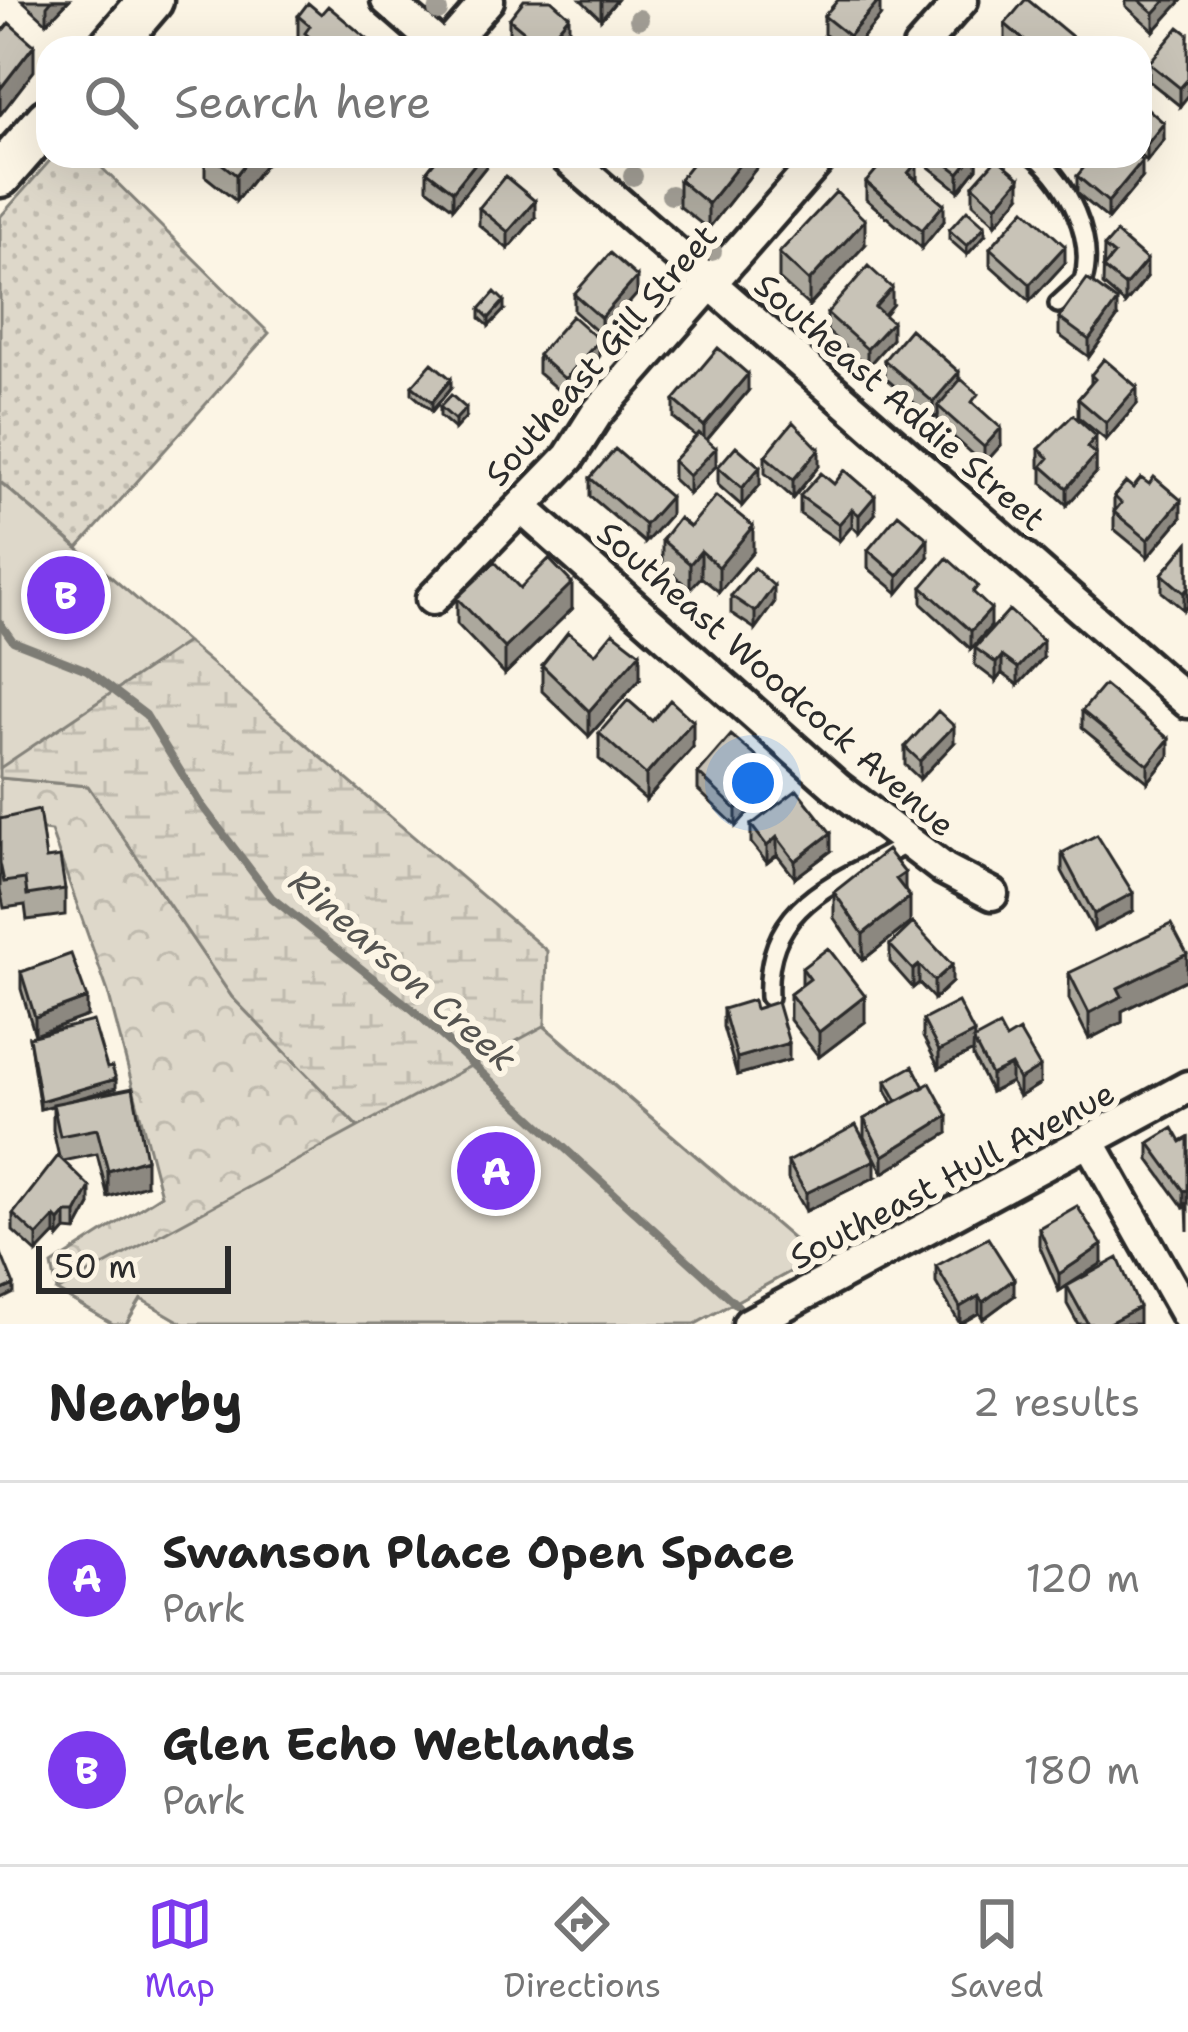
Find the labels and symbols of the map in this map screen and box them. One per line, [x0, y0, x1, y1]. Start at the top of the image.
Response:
street label: Southeast Gill Street [475, 214, 727, 496]
street label: Southeast Addie Street [745, 263, 1055, 541]
street label: Southeast Woodcock Avenue [587, 511, 965, 847]
pin: B [27, 550, 105, 640]
your location [723, 753, 783, 813]
water label: Rinearson Creek [279, 857, 528, 1083]
street label: Southeast Hull Avenue [782, 1070, 1122, 1280]
pin: A [457, 1126, 535, 1216]
scale bar [36, 1240, 231, 1293]

